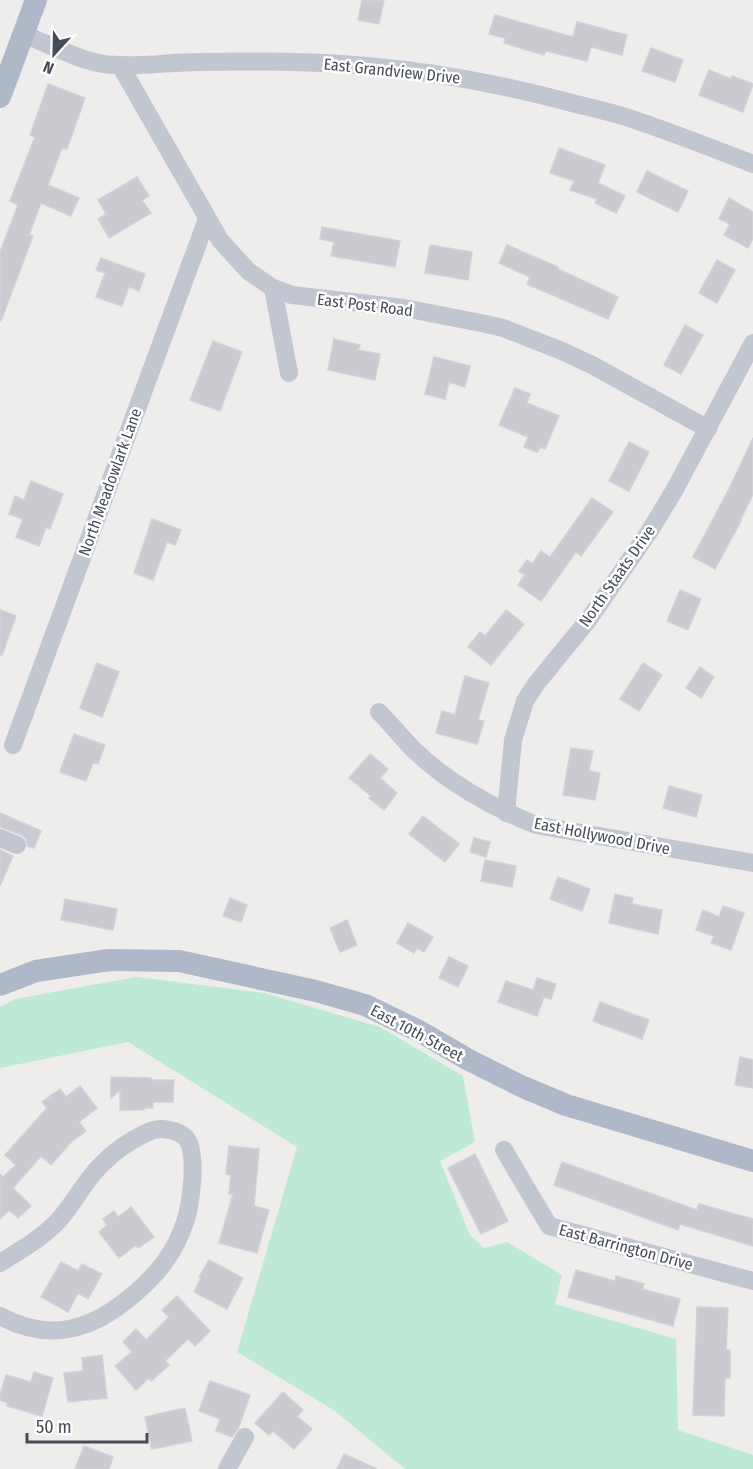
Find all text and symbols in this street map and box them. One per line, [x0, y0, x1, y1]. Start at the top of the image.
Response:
north arrow [24, 24, 84, 84]
street label: East Grandview Drive [323, 54, 461, 88]
text: N [41, 57, 57, 78]
street label: East Post Road [316, 290, 414, 320]
street label: North Meadowlark Lane [74, 406, 146, 558]
street label: North Staats Drive [575, 522, 659, 630]
street label: East Hollywood Drive [532, 814, 672, 859]
street label: East 10th Street [367, 1001, 467, 1066]
street label: East Barrington Drive [557, 1220, 695, 1274]
scale bar [27, 1406, 147, 1444]
text: 50 m [36, 1416, 72, 1438]

